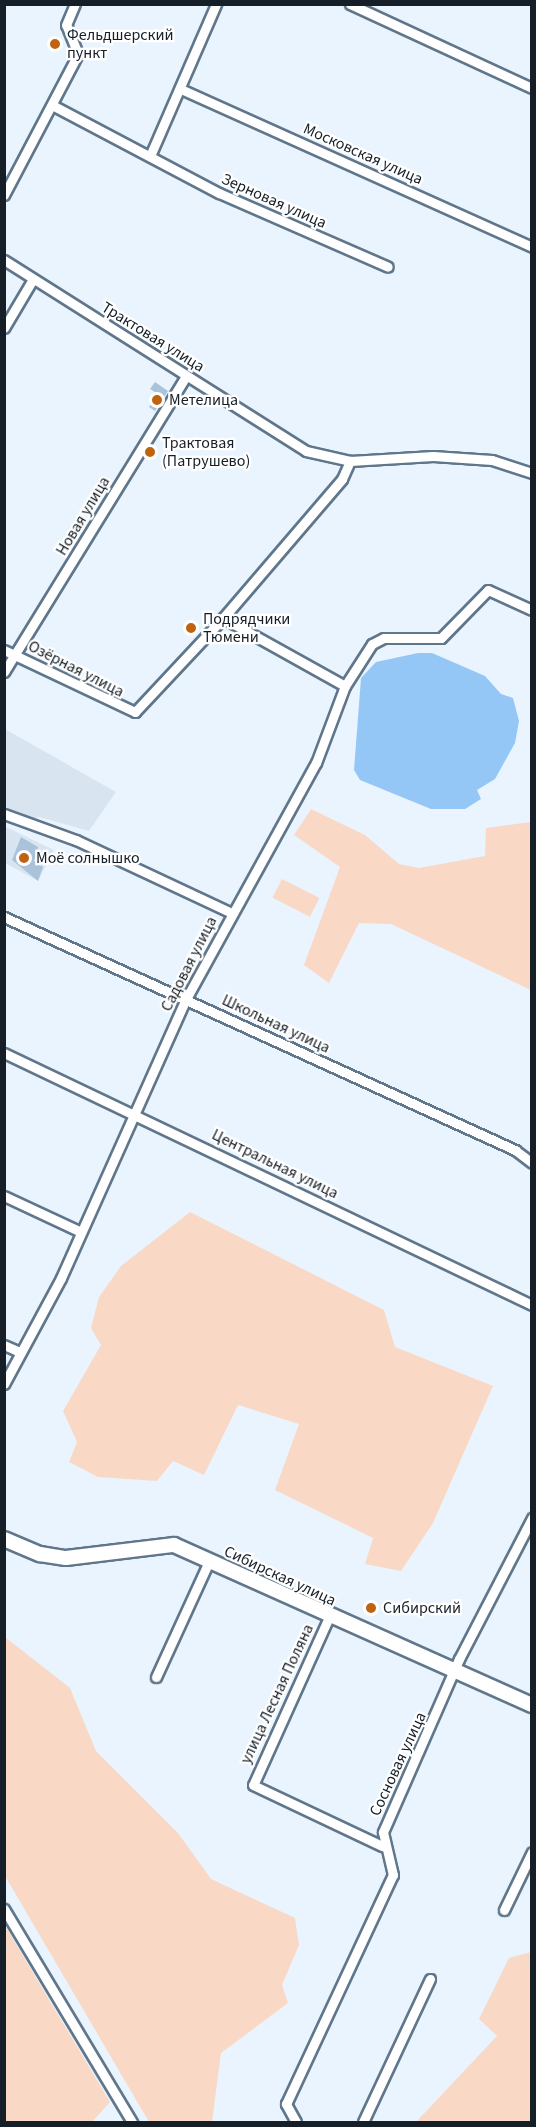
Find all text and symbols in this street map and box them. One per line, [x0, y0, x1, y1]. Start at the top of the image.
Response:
place label: Фельдшерский пункт [67, 25, 174, 63]
marker: Фельдшерский пункт [48, 37, 62, 51]
street label: Московская улица [300, 119, 426, 189]
street label: Зерновая улица [219, 169, 329, 233]
street label: Трактовая улица [98, 298, 208, 376]
place label: Метелица [169, 390, 238, 410]
marker: Метелица [150, 393, 164, 407]
place label: Трактовая (Патрушево) [162, 433, 250, 471]
marker: Трактовая (Патрушево) [143, 445, 157, 459]
street label: Новая улица [52, 473, 114, 559]
place label: Подрядчики Тюмени [203, 609, 290, 647]
marker: Подрядчики Тюмени [184, 621, 198, 635]
street label: Озёрная улица [25, 637, 127, 701]
place label: Моё солнышко [36, 848, 140, 868]
marker: Моё солнышко [17, 851, 31, 865]
street label: Садовая улица [157, 913, 221, 1015]
street label: Школьная улица [219, 991, 333, 1057]
street label: Центральная улица [209, 1125, 341, 1203]
street label: Сибирская улица [221, 1542, 339, 1610]
place label: Сибирский [383, 1598, 461, 1618]
marker: Сибирский [364, 1601, 378, 1615]
street label: улица Лесная Поляна [236, 1621, 318, 1767]
street label: Сосновая улица [366, 1709, 430, 1819]

